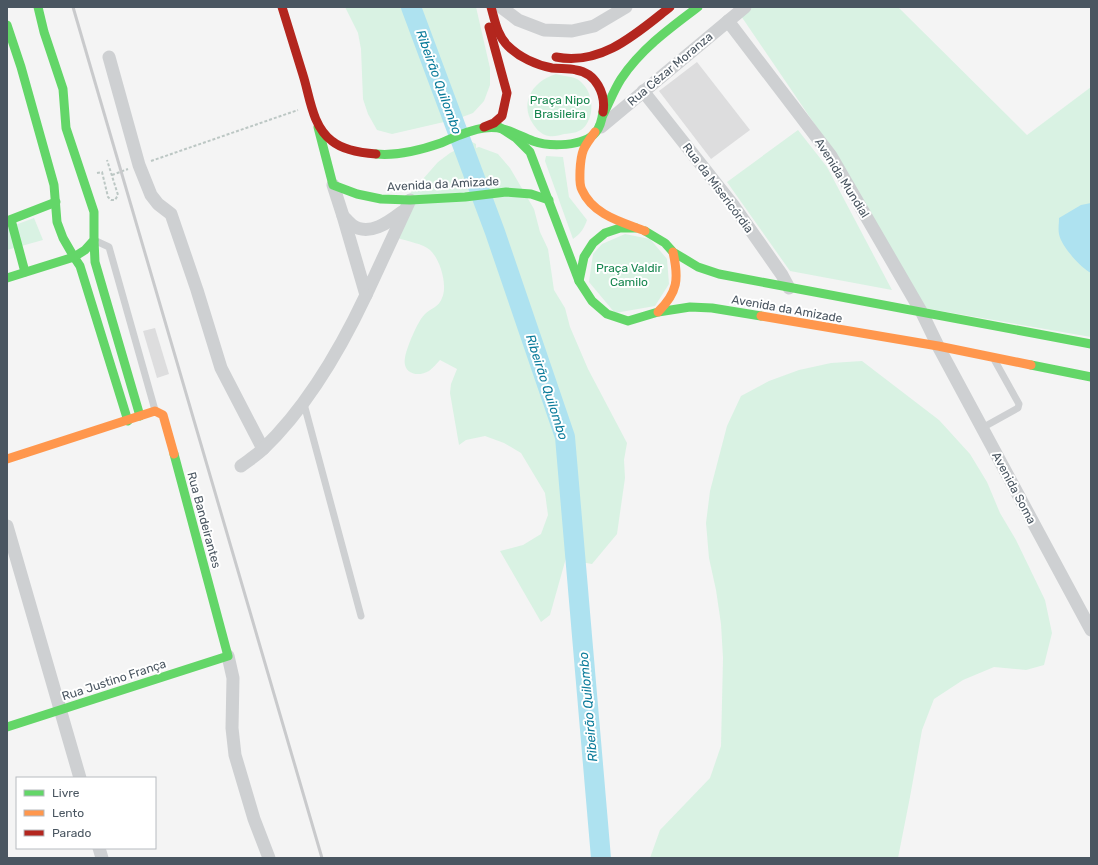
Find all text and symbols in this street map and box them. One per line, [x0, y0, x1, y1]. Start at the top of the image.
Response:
water label: Ribeirão Quilombo [413, 28, 465, 136]
street label: Rua Cézar Moranza [625, 29, 715, 109]
park label: Praça Nipo Brasileira [530, 93, 590, 121]
street label: Avenida Mundial [812, 136, 872, 220]
street label: Rua da Misericórdia [680, 140, 756, 236]
street label: Avenida da Amizade [387, 174, 500, 194]
park label: Praça Valdir Camilo [596, 261, 662, 289]
street label: Avenida da Amizade [730, 292, 844, 326]
water label: Ribeirão Quilombo [523, 332, 571, 442]
street label: Avenida Soma [989, 450, 1039, 526]
street label: Rua Bandeirantes [184, 470, 224, 570]
water label: Ribeirão Quilombo [576, 651, 600, 763]
street label: Rua Justino França [60, 657, 168, 703]
legend [16, 777, 156, 849]
text: Livre [52, 786, 80, 800]
text: Lento [52, 806, 84, 820]
text: Parado [52, 826, 91, 840]

